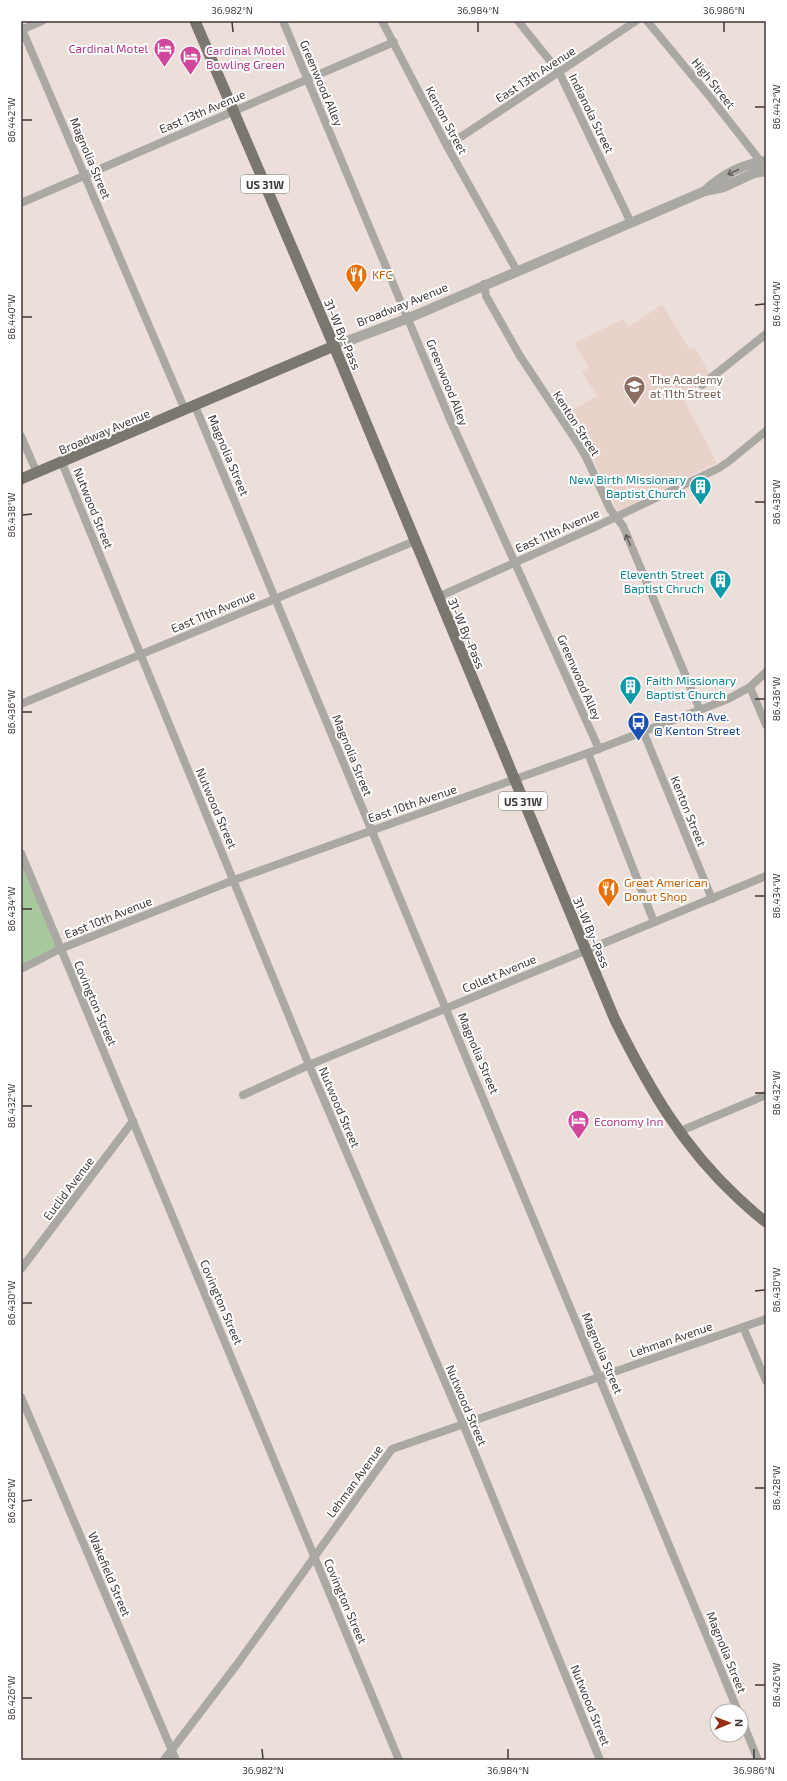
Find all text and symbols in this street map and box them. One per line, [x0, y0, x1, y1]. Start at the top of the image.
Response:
text: 36.982°N [211, 4, 253, 16]
text: 36.984°N [457, 4, 499, 16]
text: 36.986°N [703, 4, 745, 16]
hotel icon: Cardinal Motel [151, 35, 177, 68]
street label: Greenwood Alley [298, 38, 347, 129]
place label: Cardinal Motel [69, 41, 148, 55]
place label: Cardinal Motel Bowling Green [206, 43, 286, 71]
street label: East 13th Avenue [493, 43, 577, 105]
hotel icon: Cardinal Motel Bowling Green [178, 44, 204, 77]
street label: High Street [689, 55, 739, 111]
street label: Indianola Street [567, 71, 617, 155]
street label: Kenton Street [423, 84, 471, 157]
text: 86.442°W [770, 84, 782, 130]
street label: East 13th Avenue [157, 87, 247, 135]
text: 86.442°W [5, 97, 17, 143]
street label: Magnolia Street [68, 115, 115, 201]
one-way arrow [728, 169, 740, 176]
road number: US 31W [241, 175, 289, 193]
restaurant icon: KFC [344, 261, 370, 294]
place label: KFC [372, 267, 392, 281]
street label: Broadway Avenue [354, 279, 450, 329]
text: 86.440°W [770, 281, 782, 327]
text: 86.440°W [5, 294, 17, 340]
street label: 31-W By-Pass [322, 296, 364, 372]
street label: Greenwood Alley [424, 337, 472, 428]
place label: The Academy at 11th Street [650, 372, 724, 400]
school or university icon: The Academy at 11th Street [621, 373, 647, 406]
street label: Kenton Street [551, 388, 603, 459]
street label: Broadway Avenue [56, 406, 152, 456]
street label: Magnolia Street [206, 412, 253, 498]
street label: Nutwood Street [71, 465, 117, 551]
place label: New Birth Missionary Baptist Church [569, 472, 687, 500]
building icon: New Birth Missionary Baptist Church [688, 473, 714, 506]
text: 86.438°W [770, 479, 782, 524]
text: 86.438°W [5, 492, 17, 537]
street label: East 11th Avenue [513, 505, 601, 555]
one-way arrow [624, 534, 632, 546]
place label: Eleventh Street Baptist Chruch [620, 567, 704, 595]
building icon: Eleventh Street Baptist Chruch [707, 568, 733, 601]
street label: East 11th Avenue [169, 587, 257, 635]
street label: 31-W By-Pass [446, 595, 488, 671]
street label: Greenwood Alley [555, 632, 605, 723]
place label: Faith Missionary Baptist Church [646, 673, 737, 701]
building icon: Faith Missionary Baptist Church [617, 674, 643, 707]
text: 86.436°W [770, 676, 782, 721]
text: 86.436°W [5, 689, 17, 734]
place label: East 10th Ave. @ Kenton Street [654, 709, 740, 737]
bus stop icon: East 10th Ave. @ Kenton Street [625, 710, 651, 743]
street label: Magnolia Street [330, 712, 376, 798]
street label: Nutwood Street [194, 766, 240, 851]
street label: Kenton Street [669, 774, 710, 849]
street label: East 10th Avenue [366, 781, 458, 825]
road number: US 31W [499, 792, 547, 810]
text: 86.434°W [770, 873, 782, 918]
place label: Great American Donut Shop [624, 875, 708, 903]
restaurant icon: Great American Donut Shop [596, 876, 622, 909]
text: 86.434°W [5, 886, 17, 931]
street label: East 10th Avenue [62, 893, 154, 941]
street label: 31-W By-Pass [571, 894, 613, 970]
street label: Collett Avenue [460, 951, 538, 995]
street label: Covington Street [72, 958, 120, 1048]
street label: Magnolia Street [456, 1010, 503, 1096]
street label: Nutwood Street [317, 1065, 363, 1150]
text: 86.432°W [770, 1070, 782, 1115]
text: 86.432°W [5, 1083, 17, 1128]
hotel icon: Economy Inn [566, 1108, 592, 1141]
place label: Economy Inn [594, 1114, 663, 1128]
street label: Euclid Avenue [40, 1154, 96, 1222]
street label: Covington Street [198, 1257, 246, 1347]
text: 86.430°W [770, 1267, 782, 1312]
text: 86.430°W [5, 1280, 17, 1325]
street label: Magnolia Street [580, 1310, 627, 1396]
street label: Lehman Avenue [628, 1318, 714, 1360]
street label: Nutwood Street [444, 1363, 490, 1448]
street label: Lehman Avenue [323, 1442, 385, 1520]
text: 86.428°W [770, 1465, 782, 1510]
text: 86.428°W [5, 1478, 17, 1523]
street label: Wakefield Street [86, 1530, 134, 1619]
street label: Covington Street [322, 1556, 370, 1646]
street label: Magnolia Street [704, 1609, 750, 1695]
street label: Nutwood Street [568, 1662, 614, 1748]
text: 86.426°W [770, 1662, 782, 1707]
text: 86.426°W [5, 1675, 17, 1720]
north arrow [709, 1703, 749, 1743]
text: N [733, 1719, 746, 1727]
text: 36.982°N [242, 1764, 284, 1776]
text: 36.984°N [487, 1764, 529, 1776]
text: 36.986°N [733, 1764, 775, 1776]

